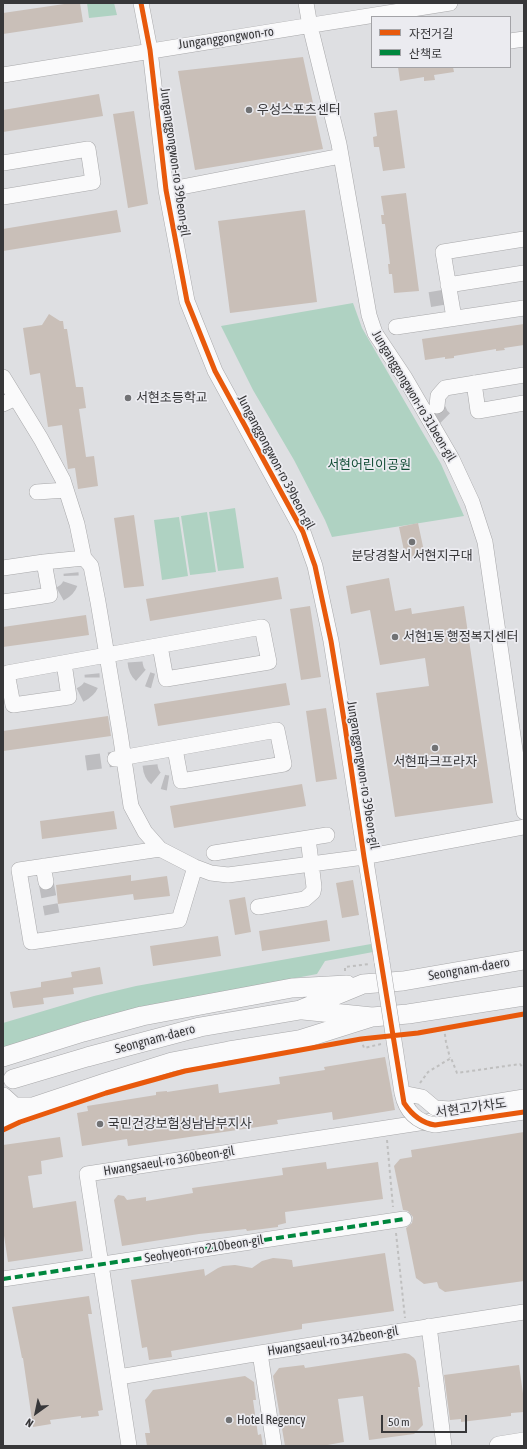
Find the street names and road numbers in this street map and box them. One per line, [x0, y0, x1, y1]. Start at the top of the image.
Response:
street label: Junganggongwon-ro [177, 24, 275, 52]
street label: Junganggongwon-ro 39beon-gil [157, 87, 193, 237]
street label: Junganggongwon-ro 31beon-gil [369, 328, 459, 464]
street label: Junganggongwon-ro 39beon-gil [234, 392, 318, 532]
street label: Junganggongwon-ro 39beon-gil [344, 700, 382, 850]
street label: Seongnam-daero [427, 954, 511, 984]
street label: Seongnam-daero [113, 1021, 197, 1057]
street label: 서현고가차도 [434, 1095, 508, 1121]
street label: Hwangsaeul-ro 360beon-gil [102, 1143, 236, 1179]
street label: Seohyeon-ro 210beon-gil [143, 1232, 265, 1266]
street label: Hwangsaeul-ro 342beon-gil [266, 1323, 400, 1359]

